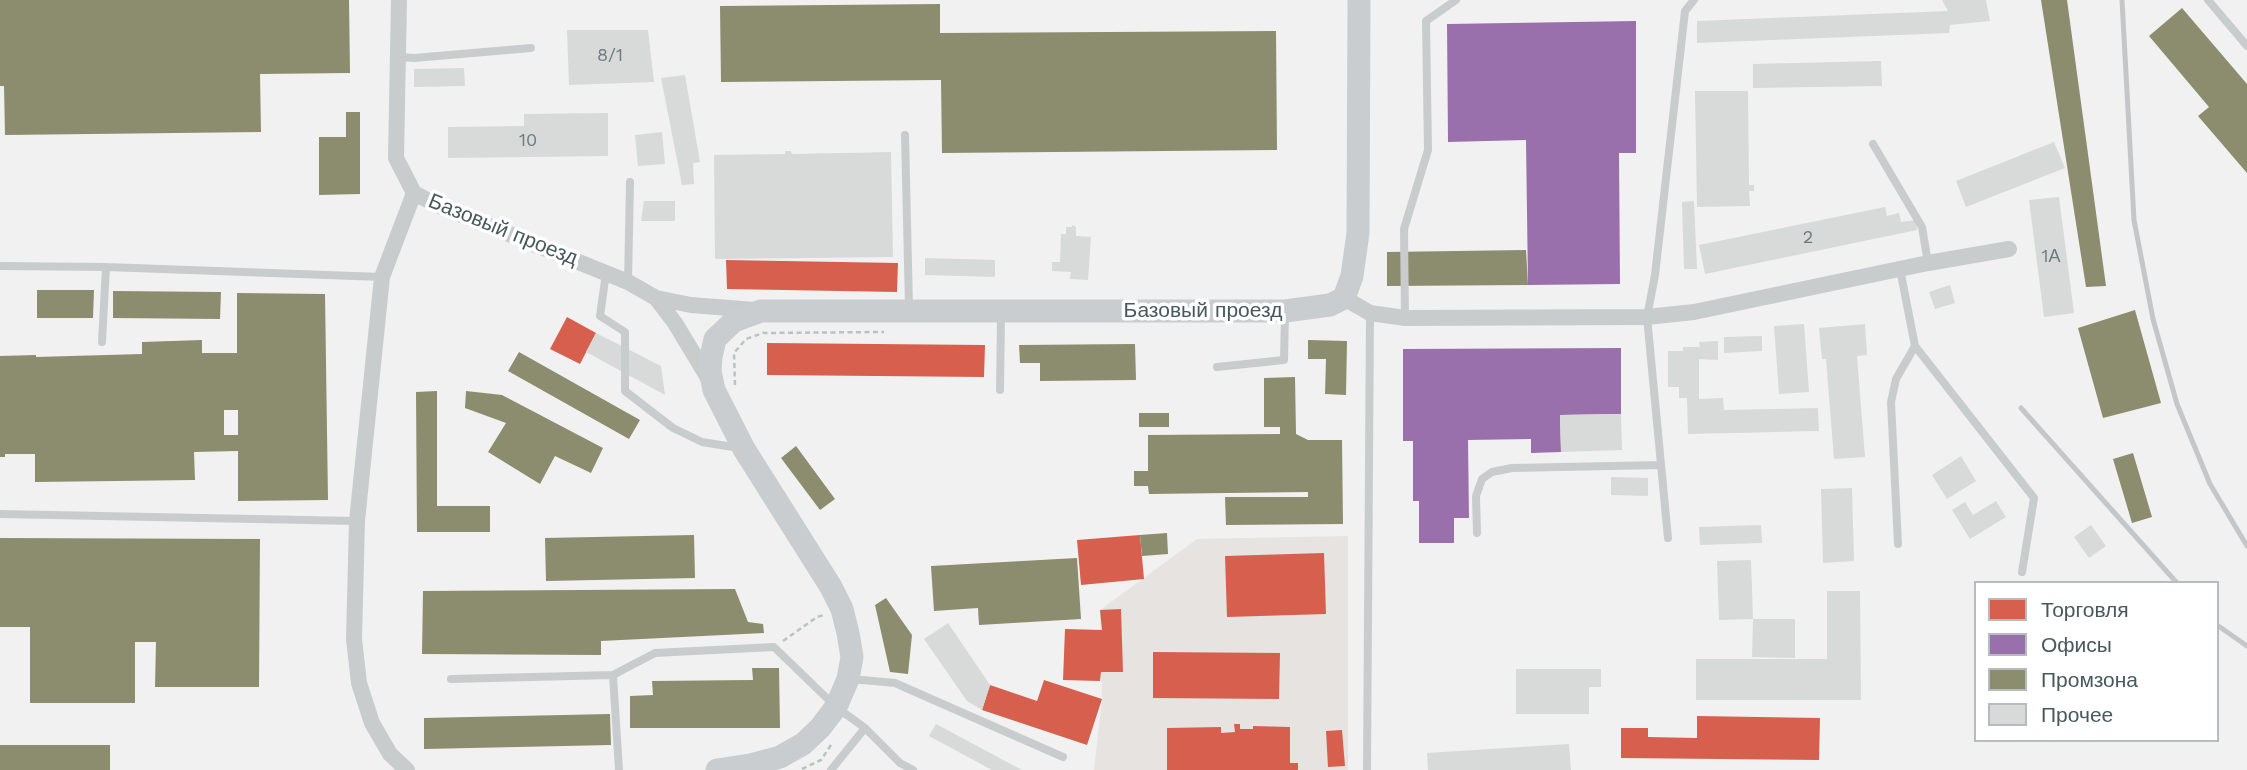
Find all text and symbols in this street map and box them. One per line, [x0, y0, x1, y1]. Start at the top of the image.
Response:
house number: 8/1 [597, 45, 623, 67]
house number: 10 [519, 130, 537, 152]
street label: Базовый проезд [425, 189, 581, 271]
house number: 2 [1803, 227, 1813, 249]
house number: 1А [2041, 246, 2061, 268]
street label: Базовый проезд [1124, 298, 1282, 324]
legend [1974, 581, 2219, 742]
text: Торговля [2041, 597, 2129, 622]
text: Офисы [2041, 632, 2112, 657]
text: Промзона [2041, 667, 2138, 692]
text: Прочее [2041, 702, 2113, 727]

